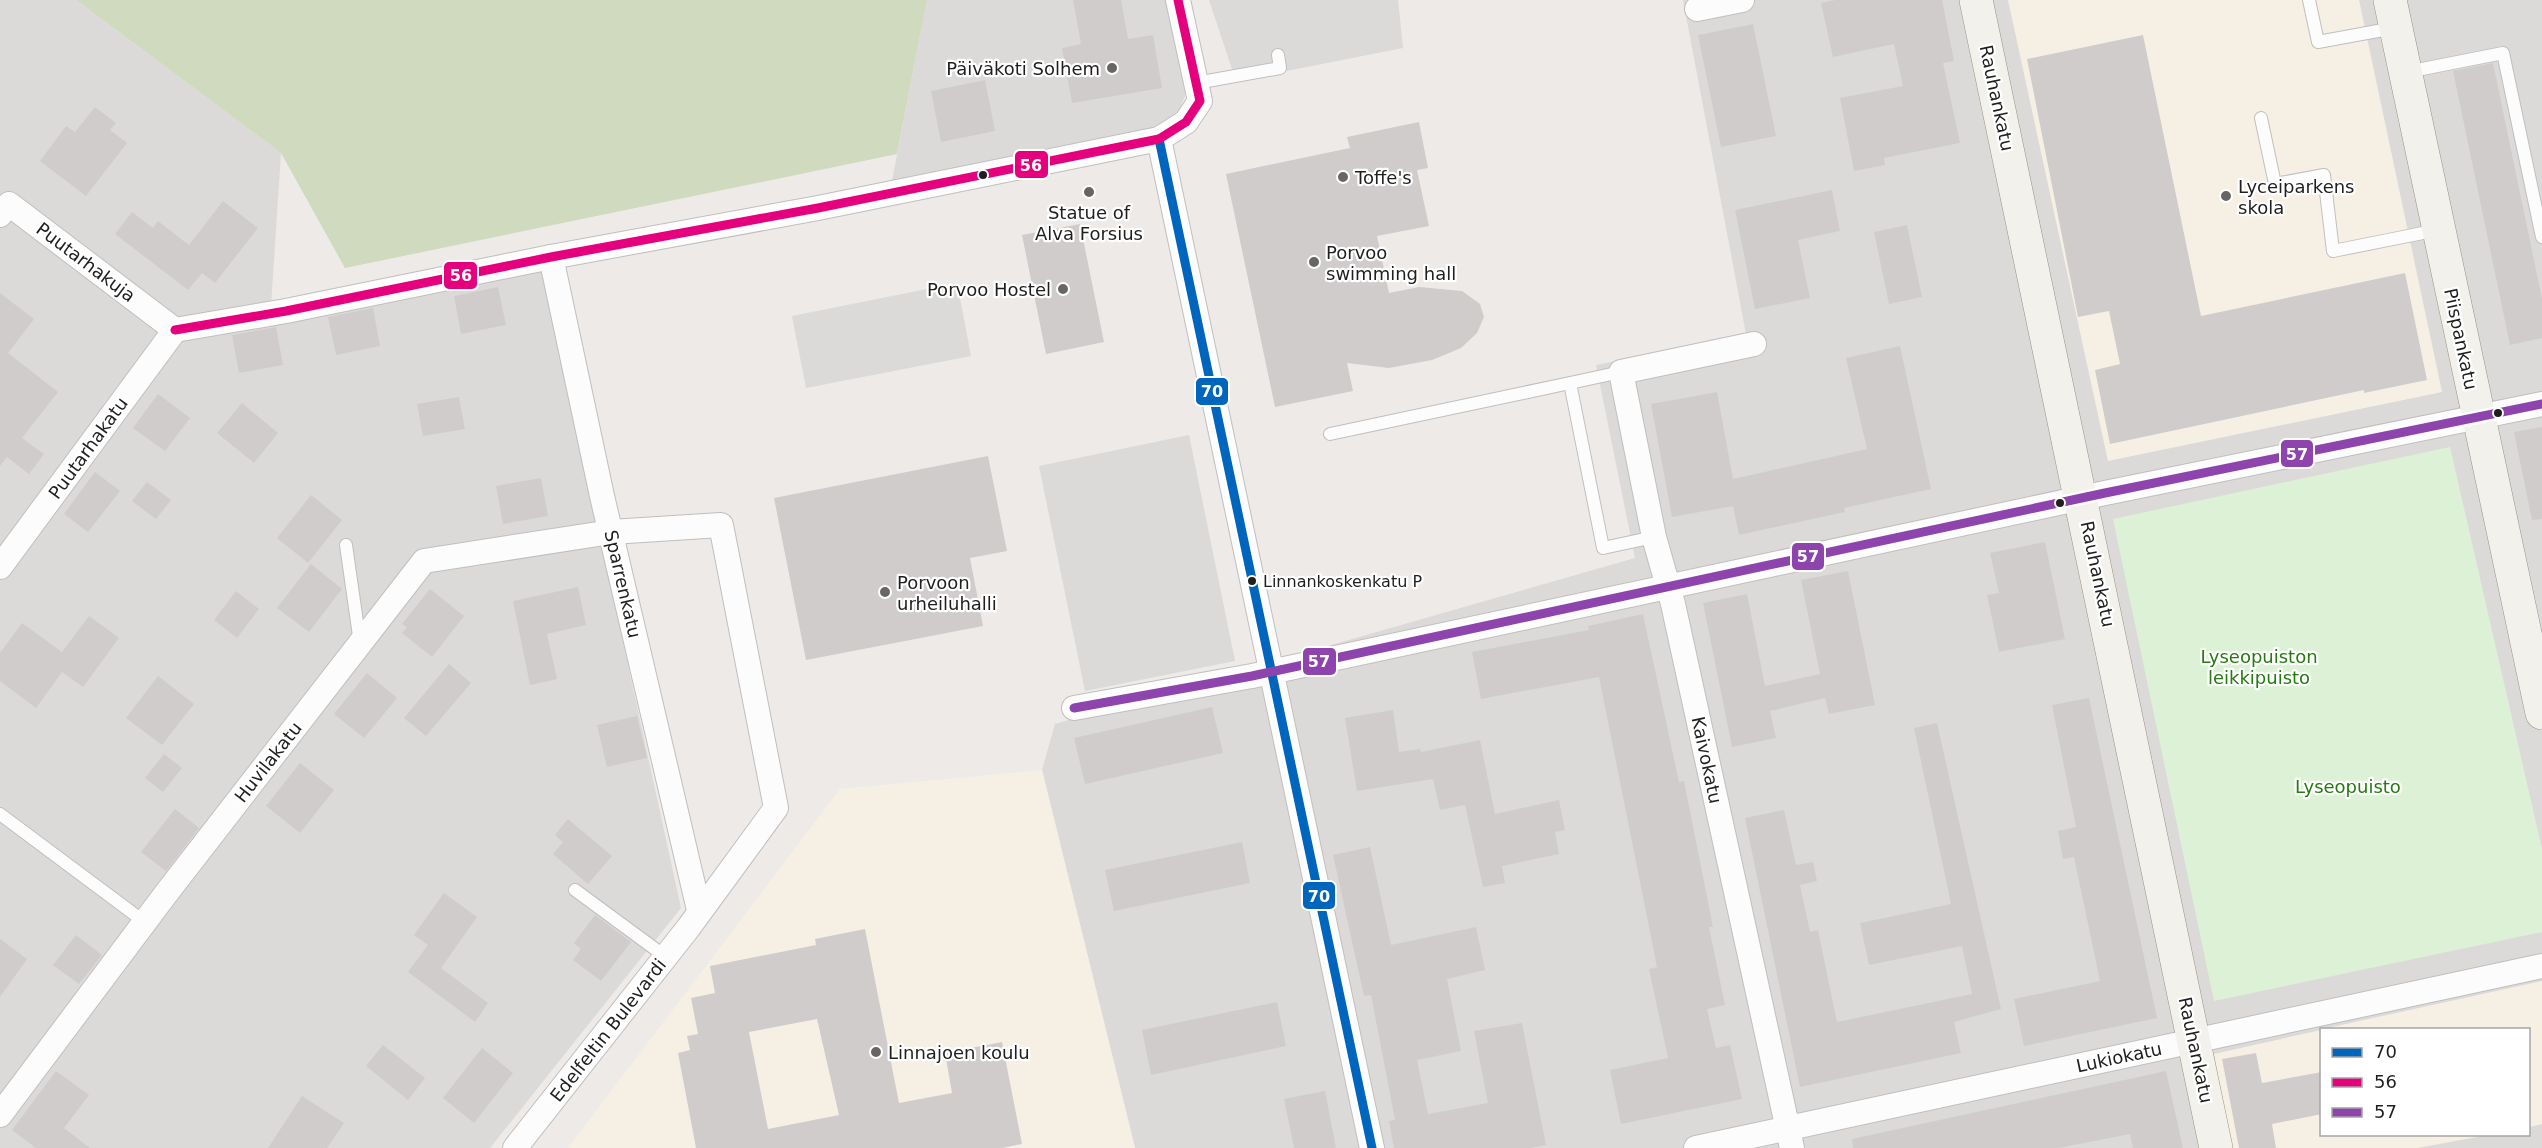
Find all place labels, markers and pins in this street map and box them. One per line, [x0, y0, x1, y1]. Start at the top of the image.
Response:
place label: Päiväkoti Solhem [946, 58, 1100, 79]
marker: Päiväkoti Solhem [1105, 61, 1119, 75]
place label: Toffe's [1354, 167, 1412, 188]
unlabelled marker [977, 169, 989, 181]
marker: Toffe's [1336, 170, 1350, 184]
place label: Lyceiparkens skola [2238, 176, 2355, 218]
marker: Statue of Alva Forsius [1082, 185, 1096, 199]
marker: Lyceiparkens skola [2219, 189, 2233, 203]
place label: Statue of Alva Forsius [1035, 202, 1143, 244]
place label: Porvoo swimming hall [1326, 242, 1456, 284]
marker: Porvoo swimming hall [1307, 255, 1321, 269]
place label: Porvoo Hostel [927, 279, 1051, 300]
marker: Porvoo Hostel [1056, 282, 1070, 296]
unlabelled marker [2492, 407, 2504, 419]
unlabelled marker [2054, 497, 2066, 509]
place label: Porvoon urheiluhalli [897, 572, 997, 614]
place label: Linnankoskenkatu P [1263, 572, 1422, 591]
marker: Linnankoskenkatu P [1246, 575, 1258, 587]
marker: Porvoon urheiluhalli [878, 585, 892, 599]
place label: Linnajoen koulu [888, 1042, 1030, 1063]
marker: Linnajoen koulu [869, 1045, 883, 1059]

